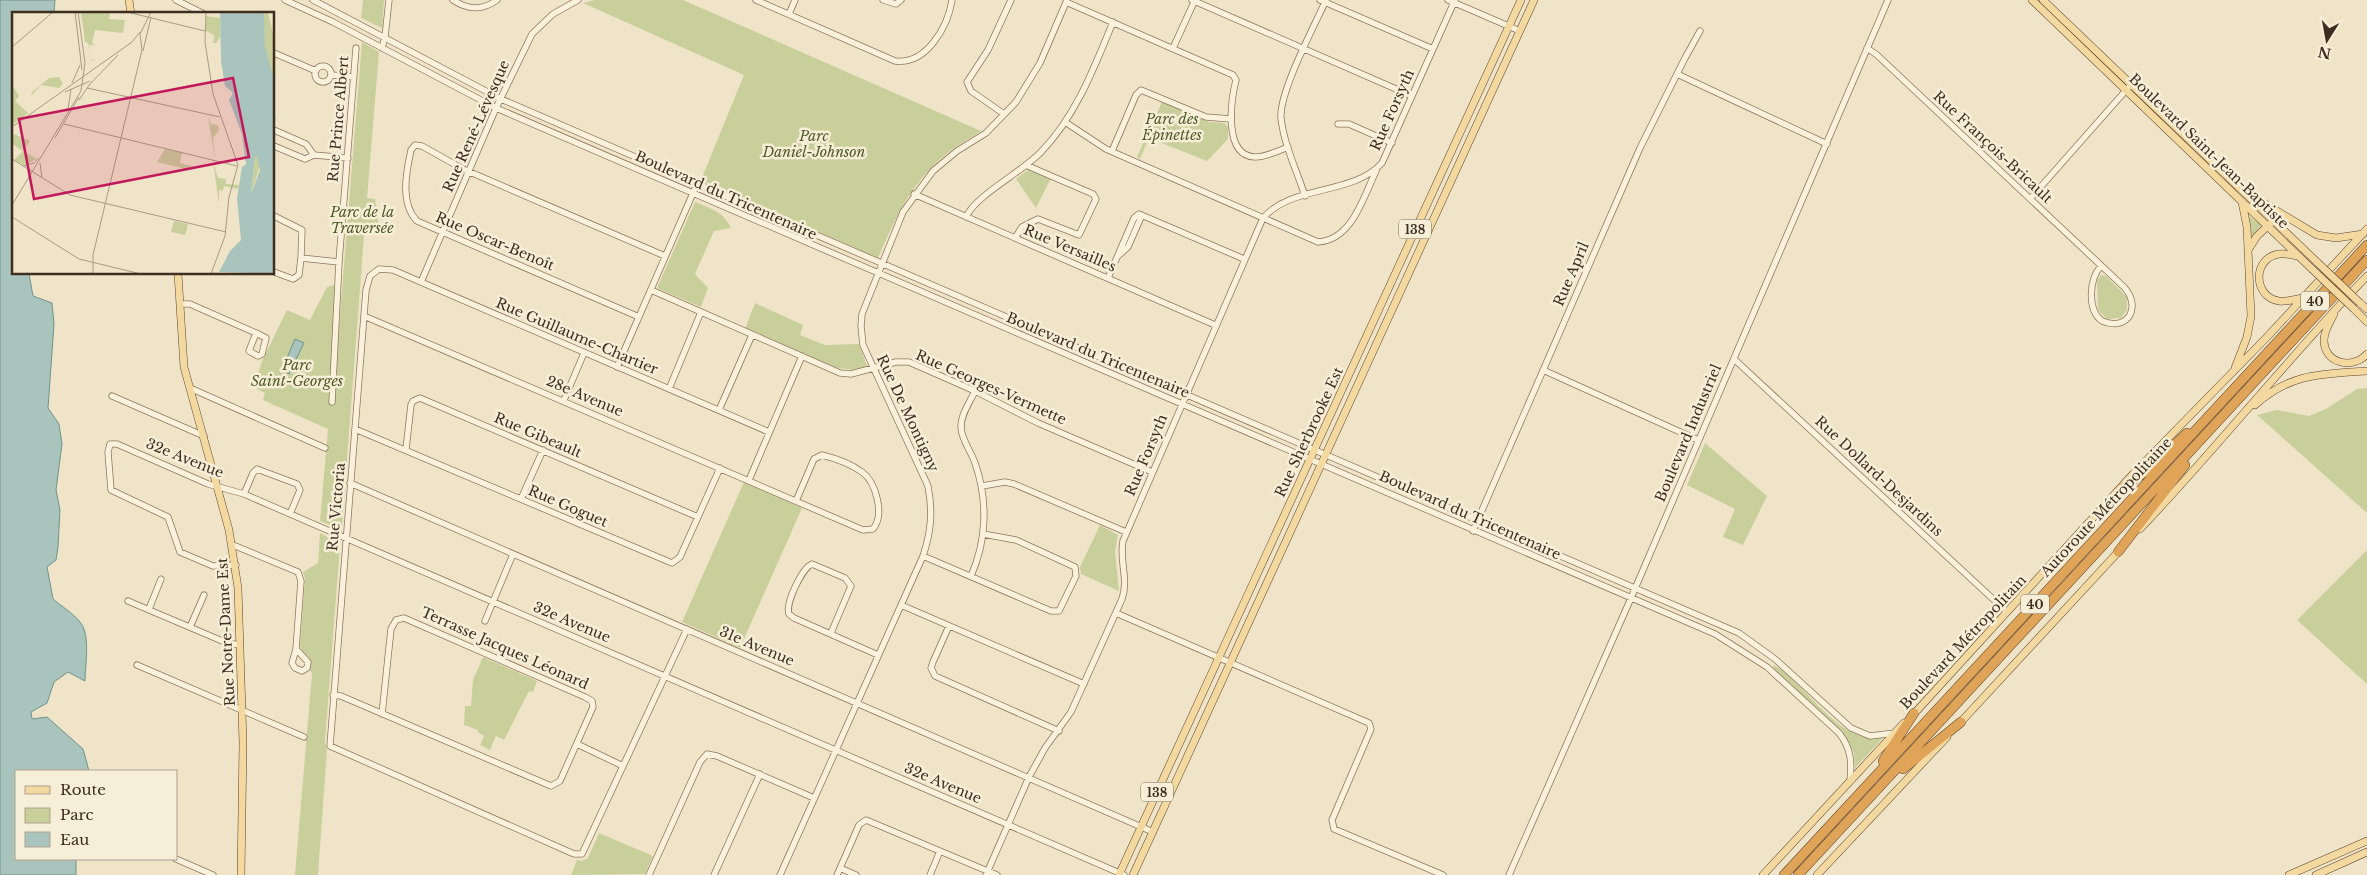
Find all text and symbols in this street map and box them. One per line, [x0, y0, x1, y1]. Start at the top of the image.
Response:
inset map [12, 12, 275, 275]
north arrow [2302, 15, 2352, 65]
text: N [2316, 43, 2333, 63]
street label: Rue Prince Albert [324, 54, 353, 183]
street label: Rue René-Lévesque [439, 57, 513, 195]
street label: Rue Forsyth [1366, 66, 1418, 153]
street label: Boulevard Saint-Jean-Baptiste [2125, 70, 2293, 232]
street label: Rue François-Bricault [1930, 87, 2057, 207]
park label: Parc des Épinettes [1141, 110, 1202, 144]
park label: Parc Daniel-Johnson [762, 127, 866, 161]
street label: Boulevard du Tricentenaire [632, 147, 820, 243]
park label: Parc de la Traversée [329, 203, 394, 237]
street label: Rue Oscar-Benoît [433, 208, 558, 274]
street label: Rue Versailles [1021, 220, 1119, 276]
road number: 138 [1399, 220, 1431, 238]
street label: Rue April [1549, 239, 1593, 309]
road number: 40 [2301, 292, 2329, 310]
street label: Rue Guillaume-Chartier [493, 294, 661, 379]
street label: Boulevard du Tricentenaire [1004, 308, 1192, 402]
street label: Rue Georges-Vermette [913, 346, 1069, 428]
street label: Rue De Montigny [873, 351, 943, 475]
park label: Parc Saint-Georges [251, 356, 343, 390]
street label: Boulevard Industriel [1651, 361, 1725, 505]
street label: Rue Sherbrooke Est [1271, 363, 1347, 500]
street label: 28e Avenue [544, 372, 626, 420]
street label: Rue Gibeault [491, 408, 585, 462]
street label: Rue Forsyth [1121, 411, 1171, 499]
street label: Rue Dollard-Desjardins [1811, 412, 1947, 540]
street label: Autoroute Métropolitaine [2036, 433, 2175, 581]
street label: 32e Avenue [144, 434, 226, 482]
street label: Rue Victoria [323, 462, 349, 552]
street label: Boulevard du Tricentenaire [1376, 467, 1564, 563]
street label: Rue Goguet [525, 481, 611, 531]
street label: Rue Notre-Dame Est [213, 556, 239, 707]
street label: Boulevard Métropolitain [1896, 571, 2030, 713]
road number: 40 [2021, 594, 2049, 614]
street label: 32e Avenue [531, 598, 613, 646]
street label: Terrasse Jacques Léonard [418, 603, 592, 693]
street label: 31e Avenue [717, 622, 797, 670]
street label: 32e Avenue [902, 759, 984, 807]
legend [15, 770, 178, 860]
text: Route [60, 780, 106, 799]
road number: 138 [1141, 782, 1173, 802]
text: Parc [60, 805, 93, 824]
text: Eau [60, 830, 89, 849]

